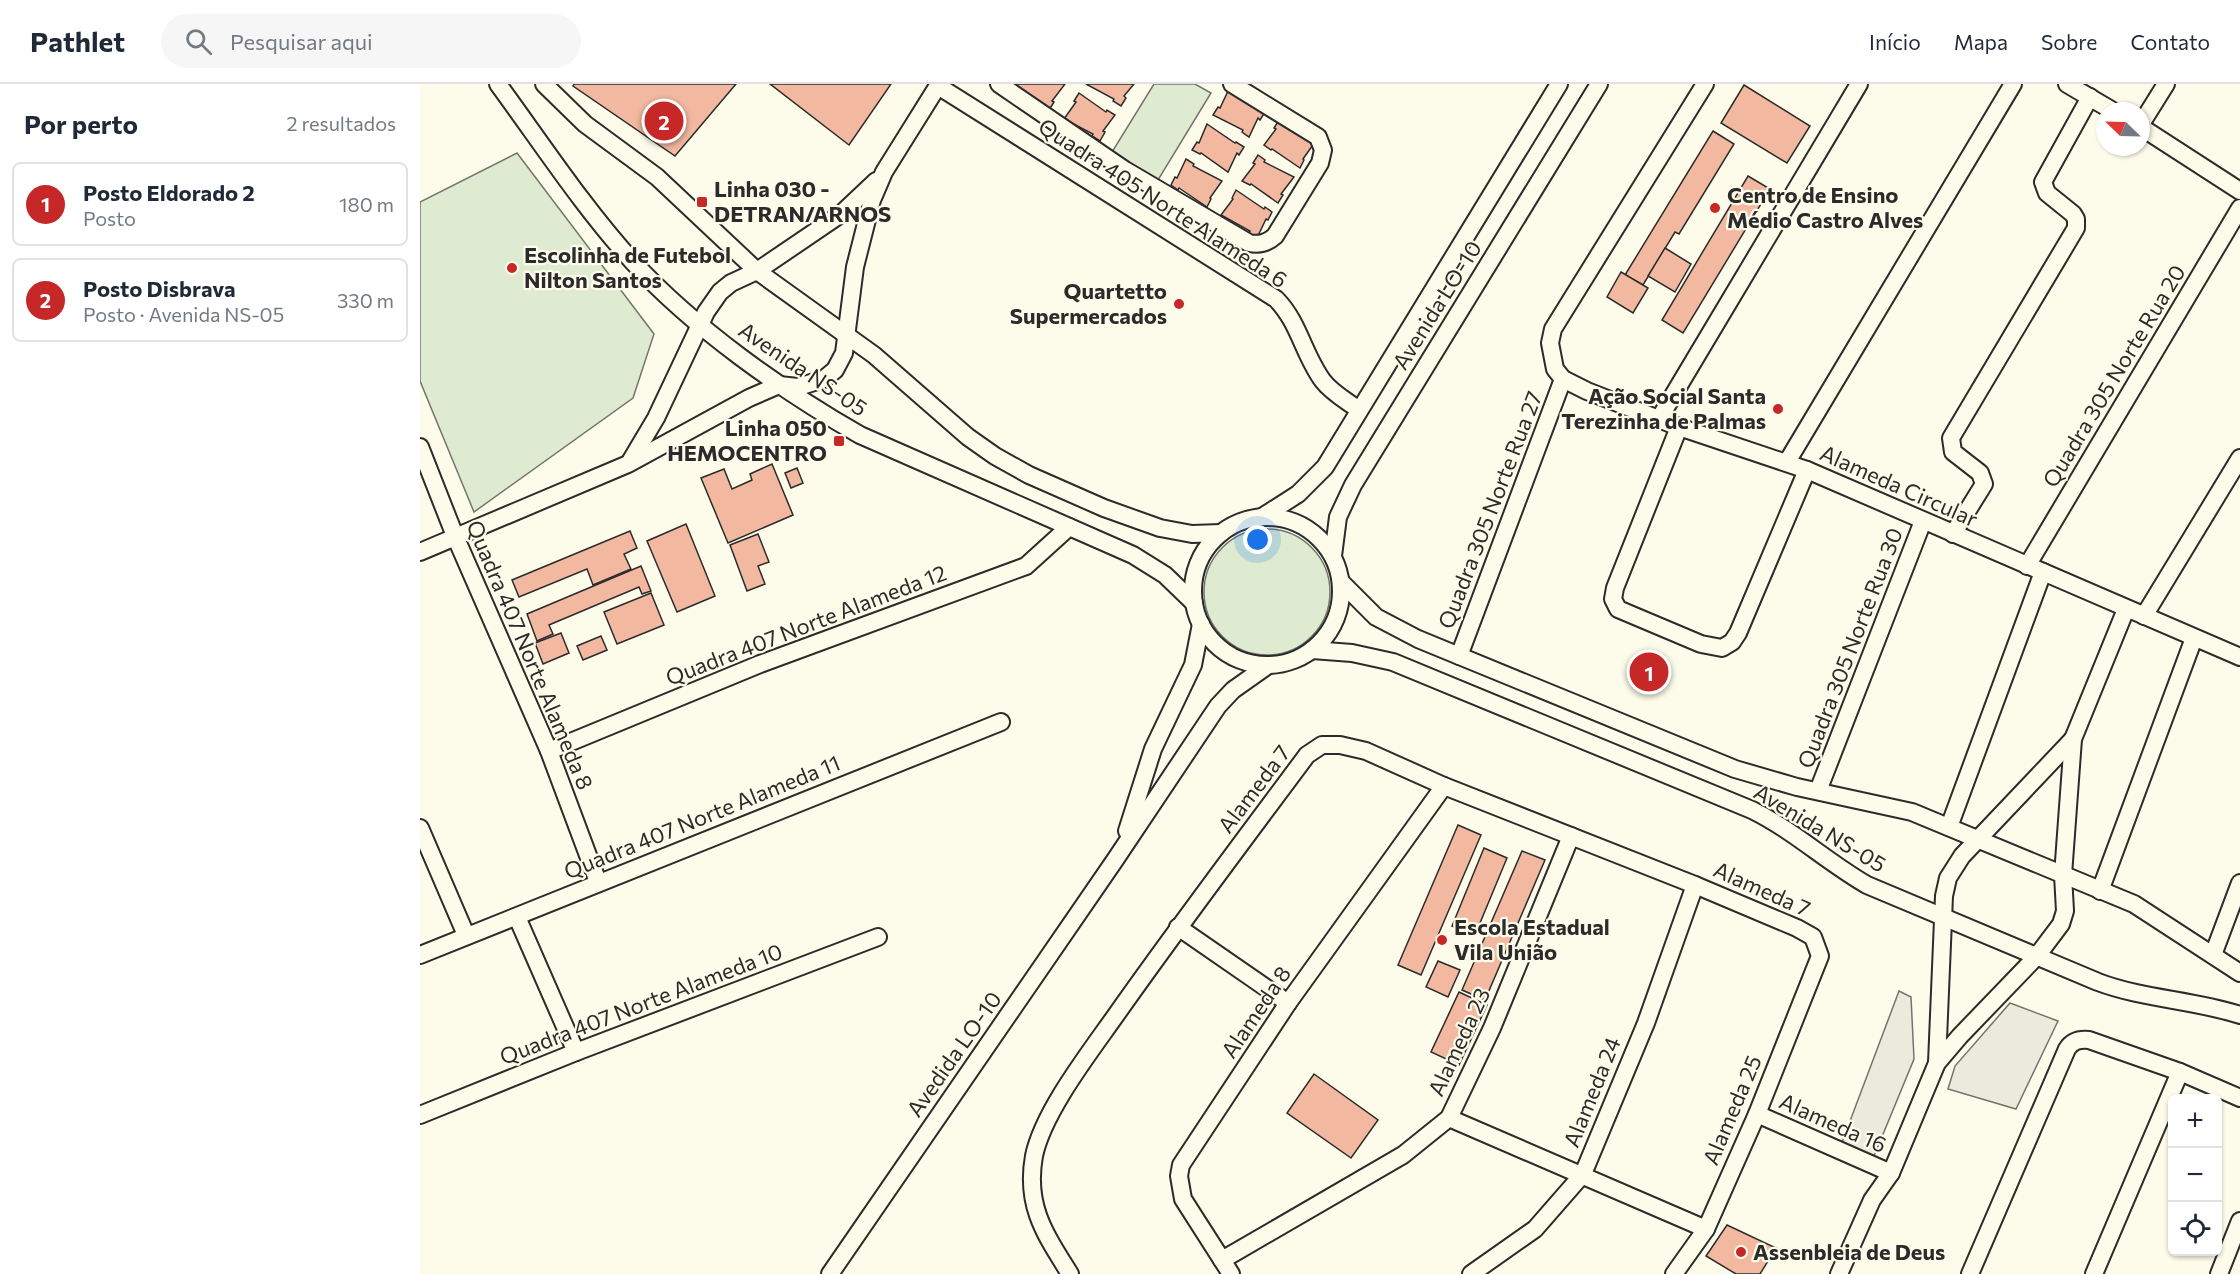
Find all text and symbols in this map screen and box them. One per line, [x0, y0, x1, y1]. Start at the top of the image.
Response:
search box [161, 14, 581, 68]
text: Pathlet [30, 24, 125, 58]
icon: search [182, 25, 215, 58]
text: Pesquisar aqui [230, 28, 373, 55]
text: Início [1869, 29, 1921, 54]
text: Mapa [1954, 29, 2008, 54]
text: Sobre [2041, 29, 2097, 54]
text: Contato [2130, 29, 2210, 54]
pin: 2 [644, 99, 684, 144]
north arrow [2096, 102, 2150, 156]
text: Por perto [24, 108, 138, 139]
text: 2 resultados [286, 111, 396, 135]
street label: Quadra 405 Norte Alameda 6 [1034, 112, 1293, 293]
place label: Linha 030 - DETRAN/ARNOS [714, 175, 891, 227]
text: Posto Eldorado 2 [83, 179, 255, 206]
place label: Centro de Ensino Médio Castro Alves [1727, 181, 1923, 233]
text: 1 [41, 192, 50, 216]
text: 180 m [339, 192, 394, 216]
marker: Linha 030 - DETRAN/ARNOS [695, 195, 709, 209]
marker: Centro de Ensino Médio Castro Alves [1708, 201, 1722, 215]
text: Posto [83, 206, 136, 230]
street label: Avenida LO-10 [1386, 235, 1487, 374]
place label: Escolinha de Futebol Nilton Santos [524, 241, 731, 293]
street label: Quadra 305 Norte Rua 20 [2036, 260, 2191, 492]
marker: Escolinha de Futebol Nilton Santos [505, 261, 519, 275]
text: Posto Disbrava [83, 275, 236, 302]
place label: Quartetto Supermercados [1010, 277, 1167, 329]
text: 2 [40, 288, 51, 312]
text: 330 m [337, 288, 394, 312]
marker: Quartetto Supermercados [1172, 297, 1186, 311]
text: Posto · Avenida NS-05 [83, 302, 284, 326]
street label: Avenida NS-05 [734, 316, 873, 422]
place label: Ação Social Santa Terezinha de Palmas [1561, 382, 1766, 434]
street label: Quadra 305 Norte Rua 27 [1432, 387, 1547, 632]
marker: Ação Social Santa Terezinha de Palmas [1771, 402, 1785, 416]
place label: Linha 050 HEMOCENTRO [667, 414, 827, 466]
marker: Linha 050 HEMOCENTRO [832, 434, 846, 448]
street label: Alameda Circular [1816, 439, 1982, 532]
street label: Quadra 407 Norte Alameda 8 [461, 516, 600, 794]
street label: Quadra 305 Norte Rua 30 [1791, 524, 1908, 772]
your location [1243, 525, 1272, 554]
street label: Quadra 407 Norte Alameda 12 [662, 558, 950, 691]
pin: 1 [1630, 650, 1668, 694]
street label: Alameda 7 [1212, 739, 1295, 838]
street label: Quadra 407 Norte Alameda 11 [560, 749, 844, 884]
street label: Avenida NS-05 [1749, 778, 1891, 878]
street label: Alameda 7 [1710, 855, 1815, 922]
place label: Escola Estadual Vila União [1454, 913, 1610, 965]
marker: Escola Estadual Vila União [1435, 933, 1449, 947]
street label: Quadra 407 Norte Alameda 10 [496, 937, 786, 1070]
street label: Alameda 8 [1215, 961, 1296, 1063]
street label: Alameda 23 [1422, 983, 1495, 1100]
street label: Avedida LO-10 [900, 986, 1007, 1122]
street label: Alameda 24 [1557, 1033, 1626, 1151]
street label: Alameda 25 [1696, 1051, 1767, 1169]
street label: Alameda 16 [1776, 1087, 1891, 1158]
map controls [2168, 1094, 2222, 1256]
button: + [2168, 1094, 2222, 1148]
button: − [2168, 1148, 2222, 1202]
button: locate [2168, 1202, 2222, 1256]
place label: Assenbleia de Deus [1753, 1238, 1945, 1265]
marker: Assenbleia de Deus [1734, 1245, 1748, 1259]

